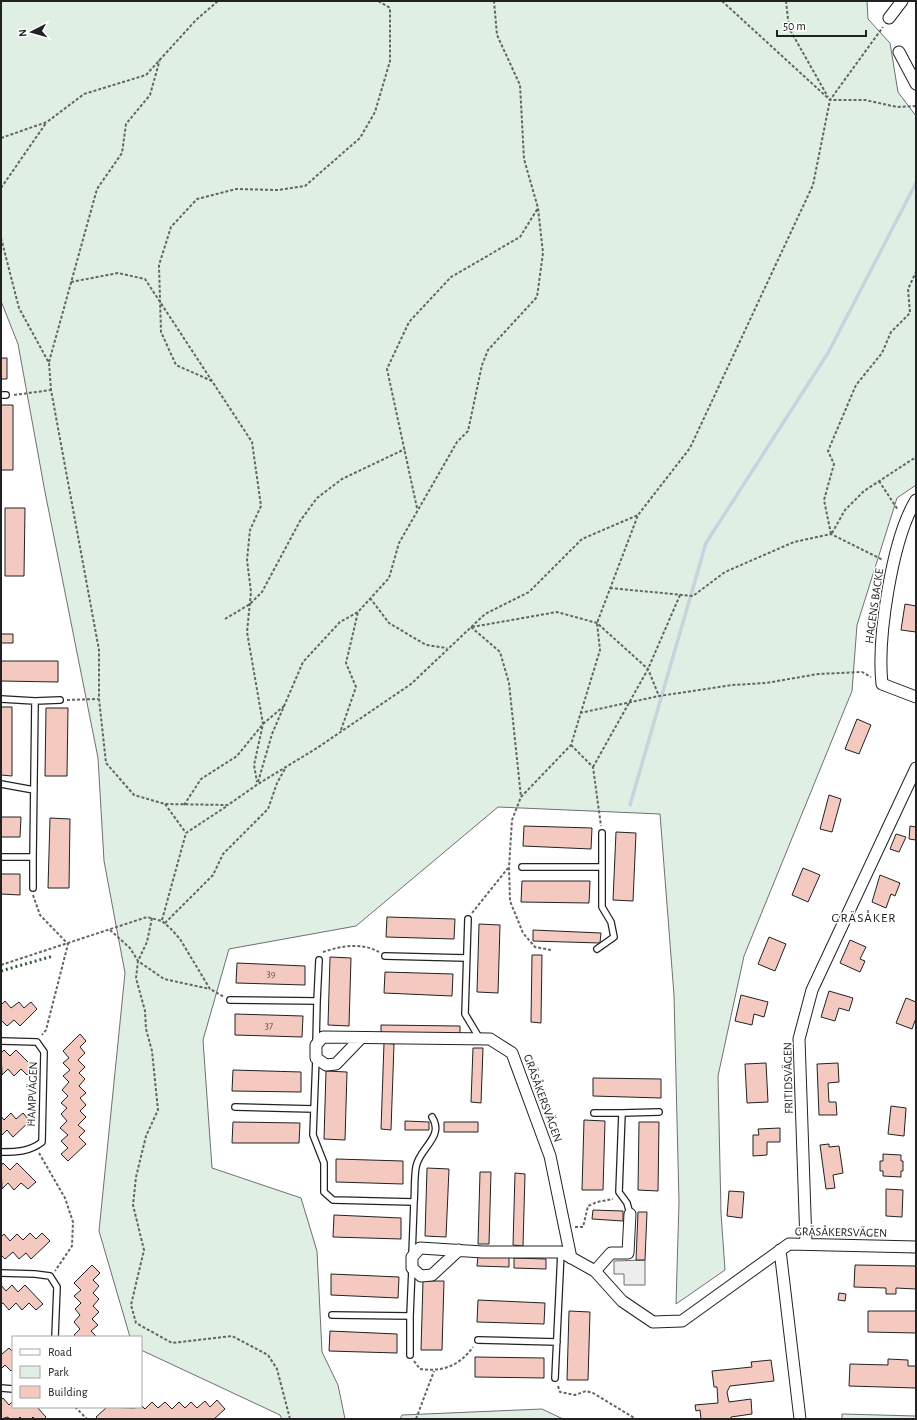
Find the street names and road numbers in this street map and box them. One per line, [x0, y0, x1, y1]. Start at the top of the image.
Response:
street label: HAGENS BACKE [863, 568, 885, 644]
street label: FRITIDSVÄGEN [780, 1042, 795, 1114]
street label: GRÄSÅKERSVÄGEN [522, 1052, 566, 1144]
street label: HAMPVÄGEN [24, 1061, 39, 1127]
street label: GRÄSÅKERSVÄGEN [795, 1223, 887, 1239]

